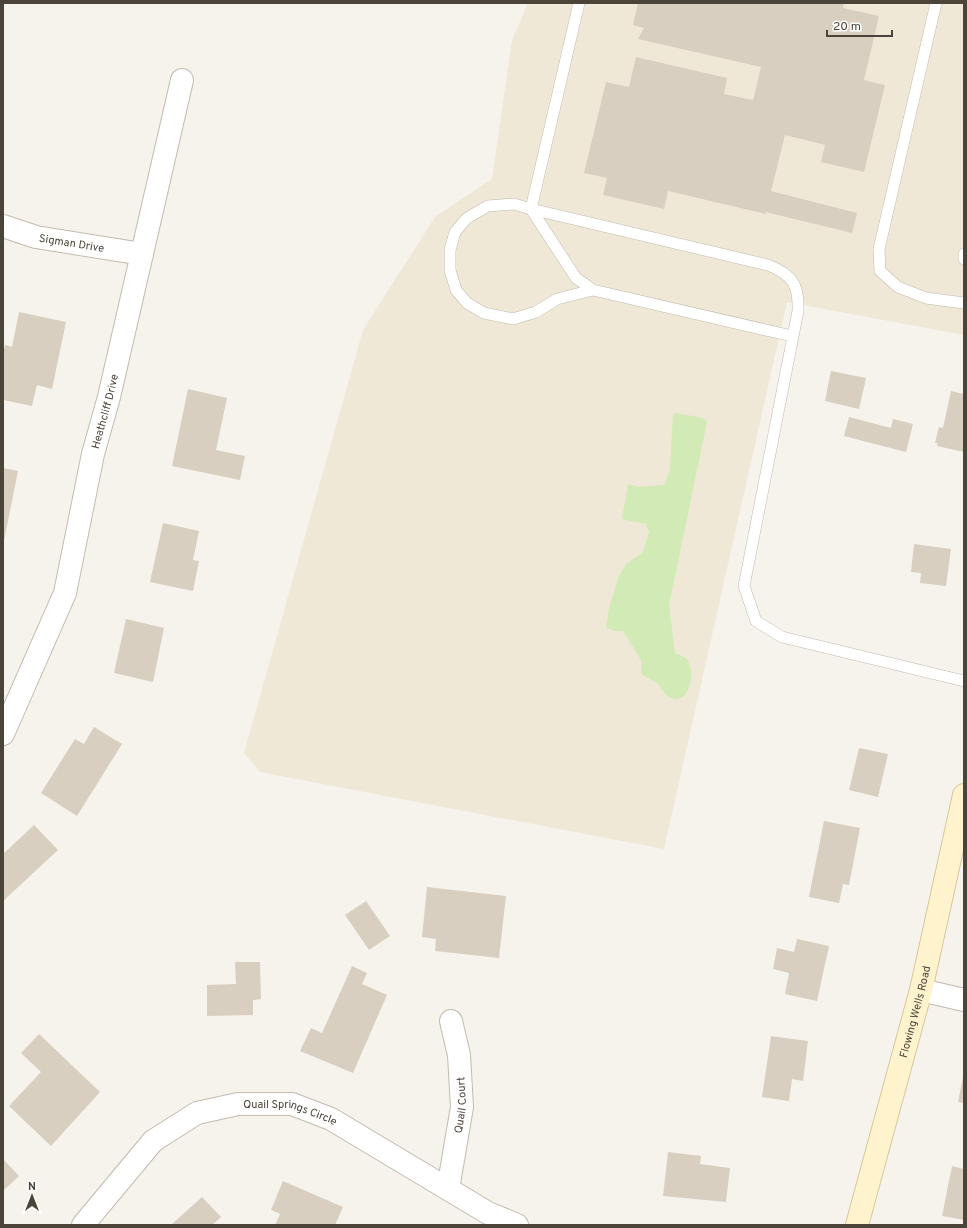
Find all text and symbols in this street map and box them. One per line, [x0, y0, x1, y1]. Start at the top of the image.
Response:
scale bar [827, 12, 892, 38]
text: 20 m [833, 19, 861, 35]
street label: Sigman Drive [38, 232, 105, 256]
street label: Heathcliff Drive [89, 373, 122, 451]
street label: Flowing Wells Road [897, 964, 934, 1060]
street label: Quail Court [452, 1076, 470, 1134]
street label: Quail Springs Circle [243, 1098, 339, 1129]
north arrow [12, 1176, 52, 1216]
text: N [28, 1180, 36, 1194]

